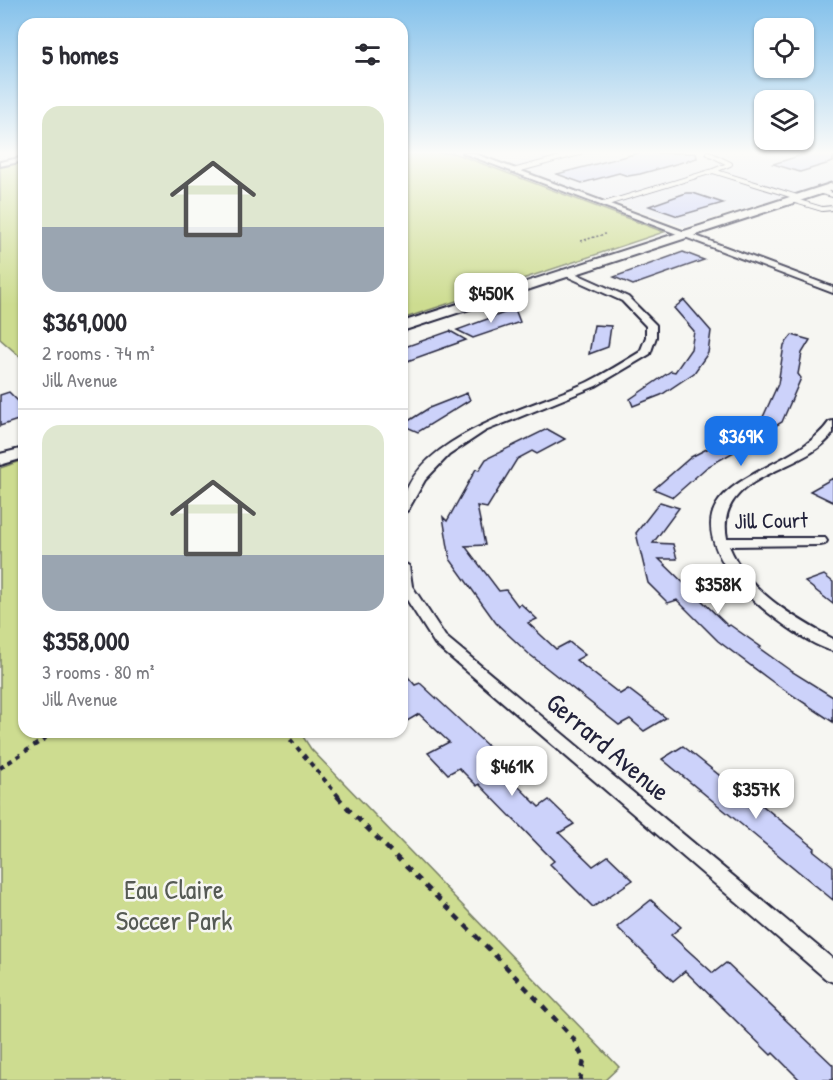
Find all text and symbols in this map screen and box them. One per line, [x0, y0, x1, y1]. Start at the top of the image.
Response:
map controls [754, 18, 814, 150]
button: locate [754, 18, 814, 78]
text: 5 homes [42, 37, 118, 72]
icon: filters [351, 38, 384, 71]
button: layers [754, 90, 814, 150]
icon: home [159, 145, 267, 253]
pin: $450K [449, 273, 533, 324]
text: $450K [468, 279, 514, 306]
text: $369,000 [42, 304, 127, 339]
text: 2 rooms · 74 m² [42, 339, 154, 366]
text: Jill Avenue [42, 366, 118, 393]
pin: $369K [699, 416, 783, 467]
text: $369K [719, 422, 763, 449]
icon: home [159, 464, 267, 572]
street label: Jill Court [734, 504, 808, 536]
pin: $358K [676, 564, 760, 615]
text: $358K [695, 570, 741, 597]
text: $358,000 [42, 623, 129, 658]
text: 3 rooms · 80 m² [42, 658, 154, 685]
street label: Gerrard Avenue [539, 684, 678, 809]
text: Jill Avenue [42, 685, 118, 712]
pin: $461K [470, 746, 554, 797]
text: $461K [490, 752, 534, 779]
pin: $357K [714, 769, 798, 820]
text: $357K [732, 775, 780, 802]
park label: Eau Claire Soccer Park [116, 871, 232, 938]

